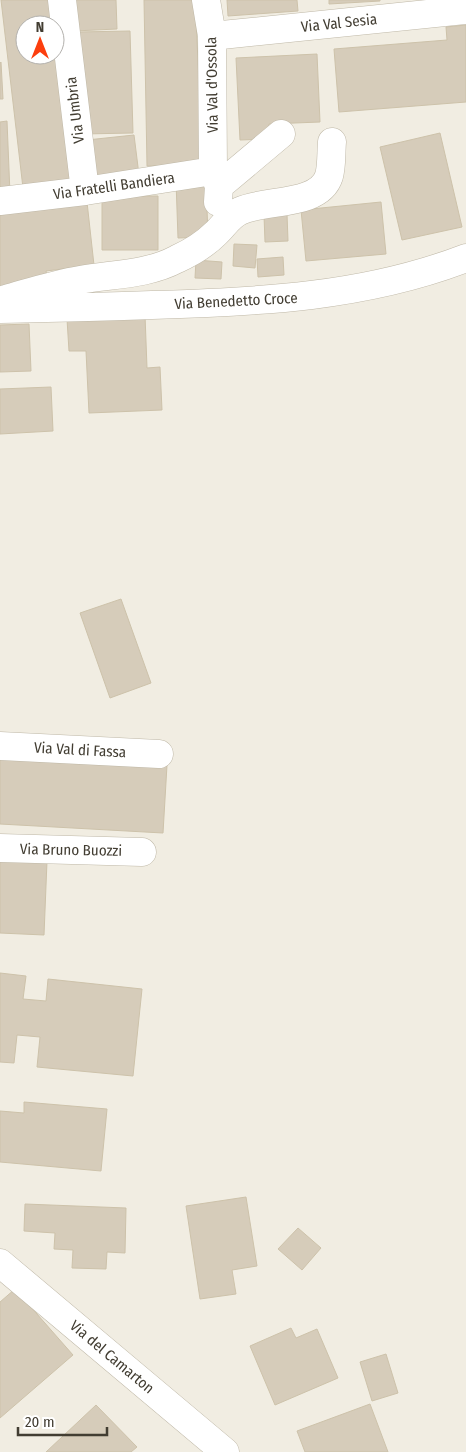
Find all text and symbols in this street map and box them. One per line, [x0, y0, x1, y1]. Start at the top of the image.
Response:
street label: Via Val Sesia [300, 10, 378, 36]
north arrow [15, 15, 65, 65]
text: N [36, 19, 44, 36]
street label: Via Val d'Ossola [202, 37, 222, 133]
street label: Via Umbria [62, 76, 88, 144]
street label: Via Fratelli Bandiera [52, 169, 176, 203]
street label: Via Benedetto Croce [174, 289, 298, 313]
street label: Via Val di Fassa [33, 739, 127, 761]
street label: Via Bruno Buozzi [20, 840, 122, 860]
street label: Via del Camarton [66, 1316, 158, 1398]
scale bar [18, 1404, 106, 1436]
text: 20 m [25, 1413, 55, 1431]

